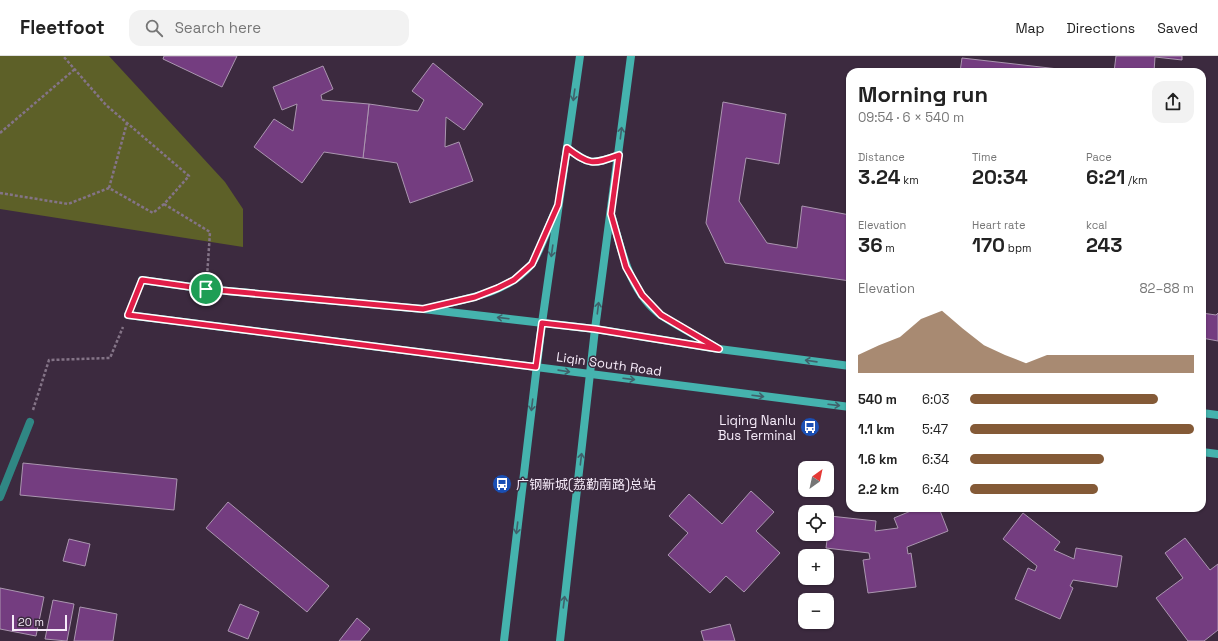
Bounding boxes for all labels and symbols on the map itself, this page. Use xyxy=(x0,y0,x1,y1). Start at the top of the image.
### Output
one-way arrow xyxy=(570,88,578,101)
one-way arrow xyxy=(618,127,625,140)
one-way arrow xyxy=(548,244,556,257)
pin xyxy=(189,272,223,306)
one-way arrow xyxy=(594,302,602,315)
one-way arrow xyxy=(497,315,510,322)
street label: Liqin South Road xyxy=(555,348,663,380)
one-way arrow xyxy=(805,357,818,365)
one-way arrow xyxy=(557,367,570,375)
one-way arrow xyxy=(622,375,635,383)
one-way arrow xyxy=(751,392,764,399)
one-way arrow xyxy=(528,398,536,411)
one-way arrow xyxy=(827,401,840,409)
place label: Liqing Nanlu Bus Terminal xyxy=(718,412,796,444)
bus stop icon: Liqing Nanlu Bus Terminal xyxy=(799,416,821,438)
one-way arrow xyxy=(577,453,585,466)
north arrow xyxy=(798,461,834,497)
bus stop icon: 广钢新城(荔勤南路)总站 xyxy=(491,473,513,495)
place label: 广钢新城(荔勤南路)总站 xyxy=(516,476,656,493)
one-way arrow xyxy=(513,521,521,534)
one-way arrow xyxy=(561,596,568,609)
scale bar xyxy=(12,613,67,632)

